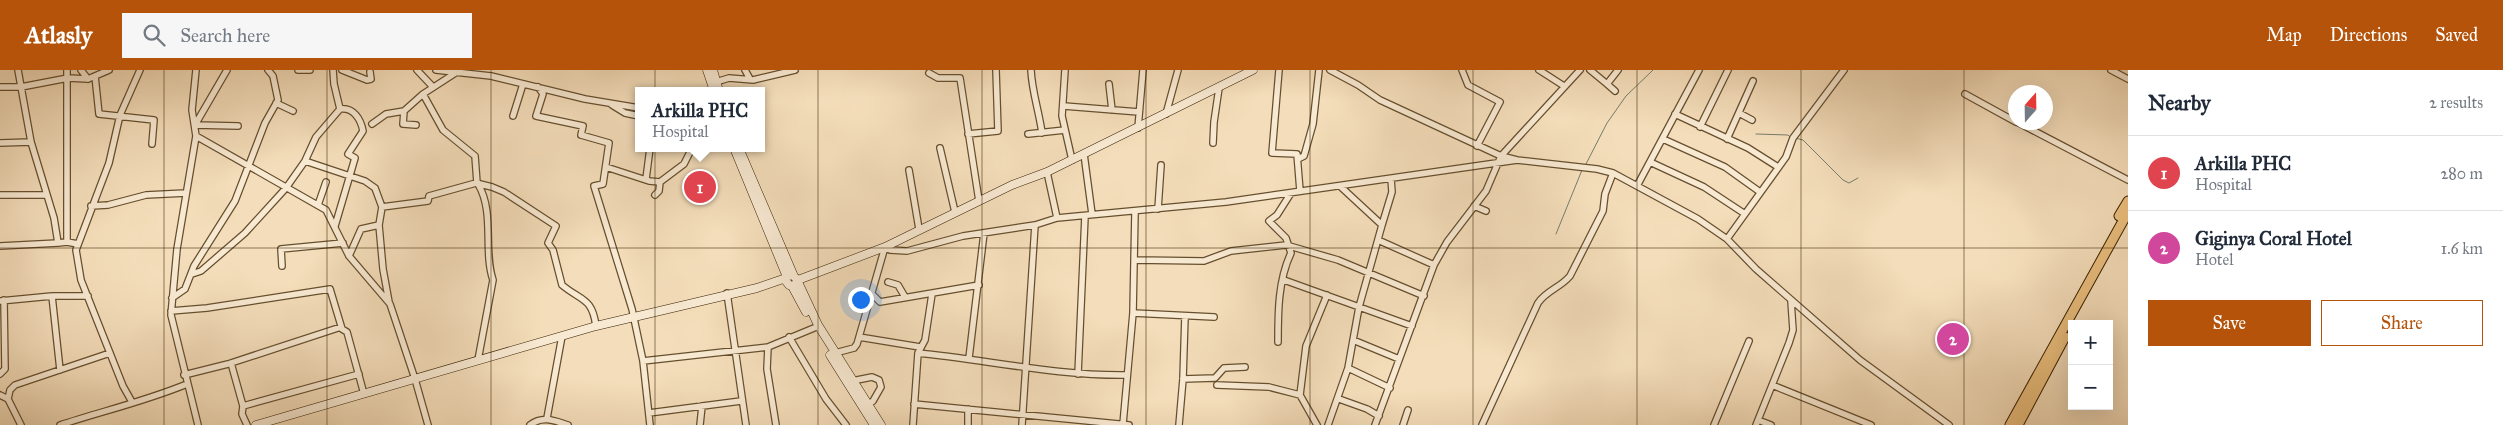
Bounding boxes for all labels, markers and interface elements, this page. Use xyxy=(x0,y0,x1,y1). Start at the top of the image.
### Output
search box xyxy=(122,13,472,58)
text: Atlasly xyxy=(25,20,92,50)
icon: search xyxy=(140,21,168,49)
text: Search here xyxy=(180,24,270,47)
text: Map xyxy=(2266,24,2302,46)
text: Directions xyxy=(2330,24,2407,46)
text: Saved xyxy=(2435,24,2478,46)
north arrow xyxy=(2008,85,2053,130)
popup xyxy=(635,87,765,152)
text: Nearby xyxy=(2148,90,2211,116)
text: 2 results xyxy=(2429,93,2483,112)
text: Arkilla PHC xyxy=(652,99,748,122)
text: Hospital xyxy=(652,122,709,141)
text: Arkilla PHC xyxy=(2195,152,2291,175)
text: 1 xyxy=(2161,164,2167,183)
text: 280 m xyxy=(2440,164,2483,183)
pin: 1 xyxy=(684,168,716,206)
text: Hospital xyxy=(2195,175,2252,194)
text: Giginya Coral Hotel xyxy=(2195,227,2352,250)
text: 2 xyxy=(2160,239,2168,258)
text: 1.6 km xyxy=(2441,239,2483,258)
text: Hotel xyxy=(2195,250,2233,269)
your location xyxy=(848,287,874,313)
button: Save xyxy=(2148,300,2311,346)
button: Share xyxy=(2321,300,2483,346)
pin: 2 xyxy=(1937,320,1969,358)
map controls xyxy=(2068,320,2113,410)
button: + xyxy=(2068,320,2113,365)
button: − xyxy=(2068,365,2113,410)

